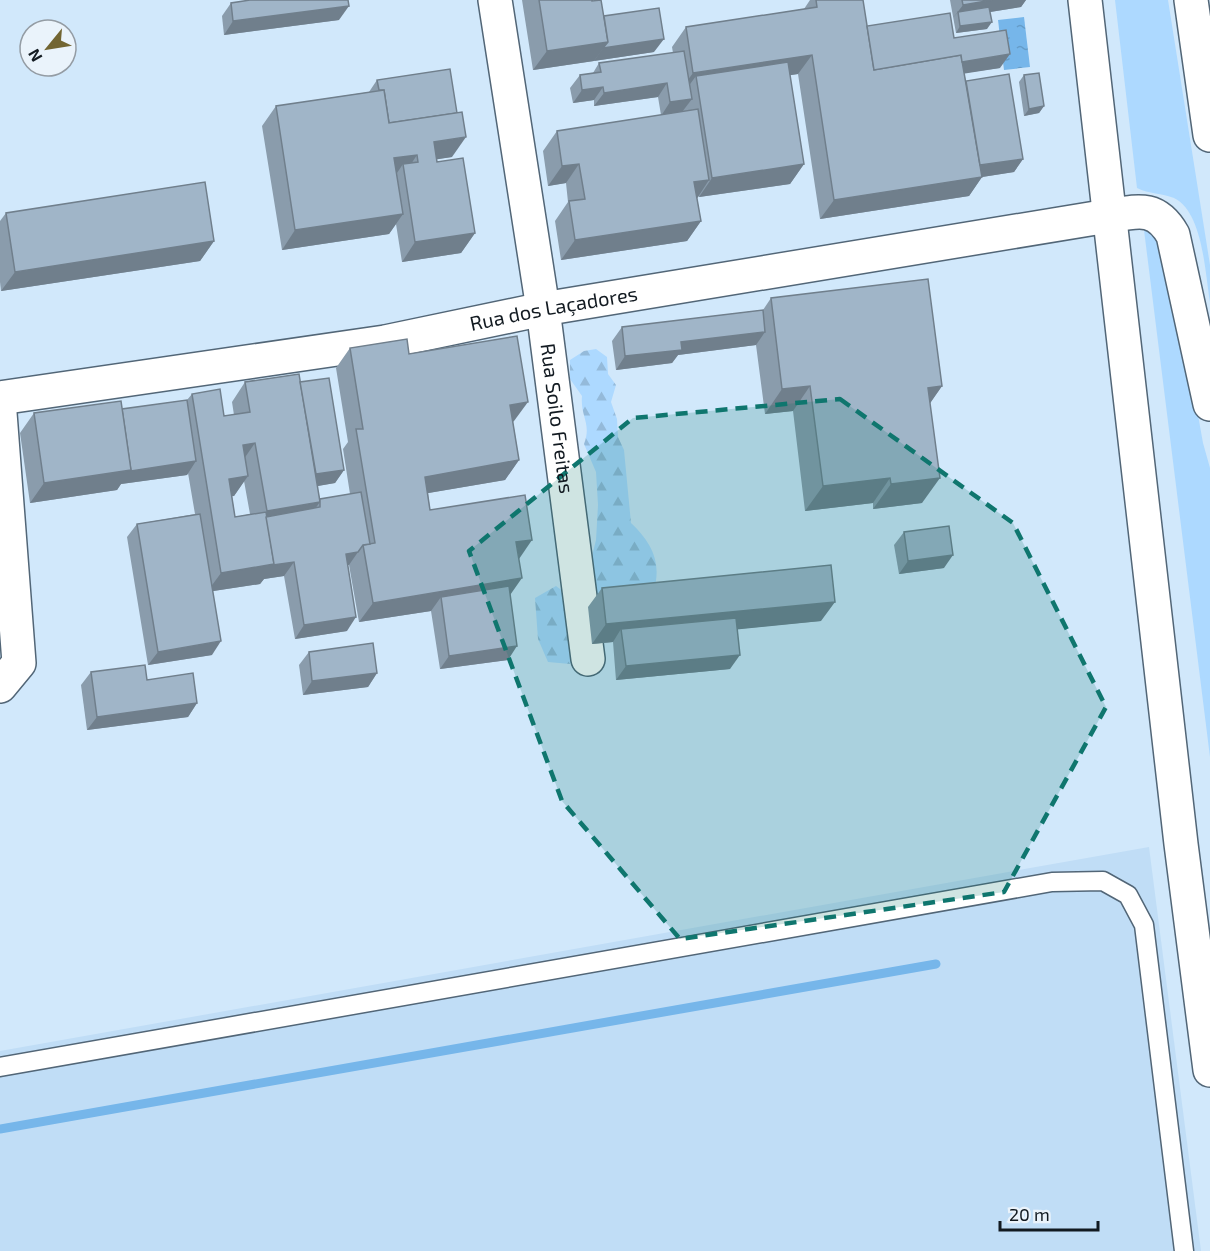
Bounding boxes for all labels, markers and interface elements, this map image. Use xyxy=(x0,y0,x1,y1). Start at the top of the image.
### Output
north arrow xyxy=(18,18,78,78)
text: N xyxy=(23,46,46,66)
street label: Rua dos Laçadores xyxy=(467,281,639,335)
street label: Rua Soilo Freitas xyxy=(537,342,580,495)
scale bar xyxy=(1000,1194,1098,1232)
text: 20 m xyxy=(1009,1203,1050,1225)

